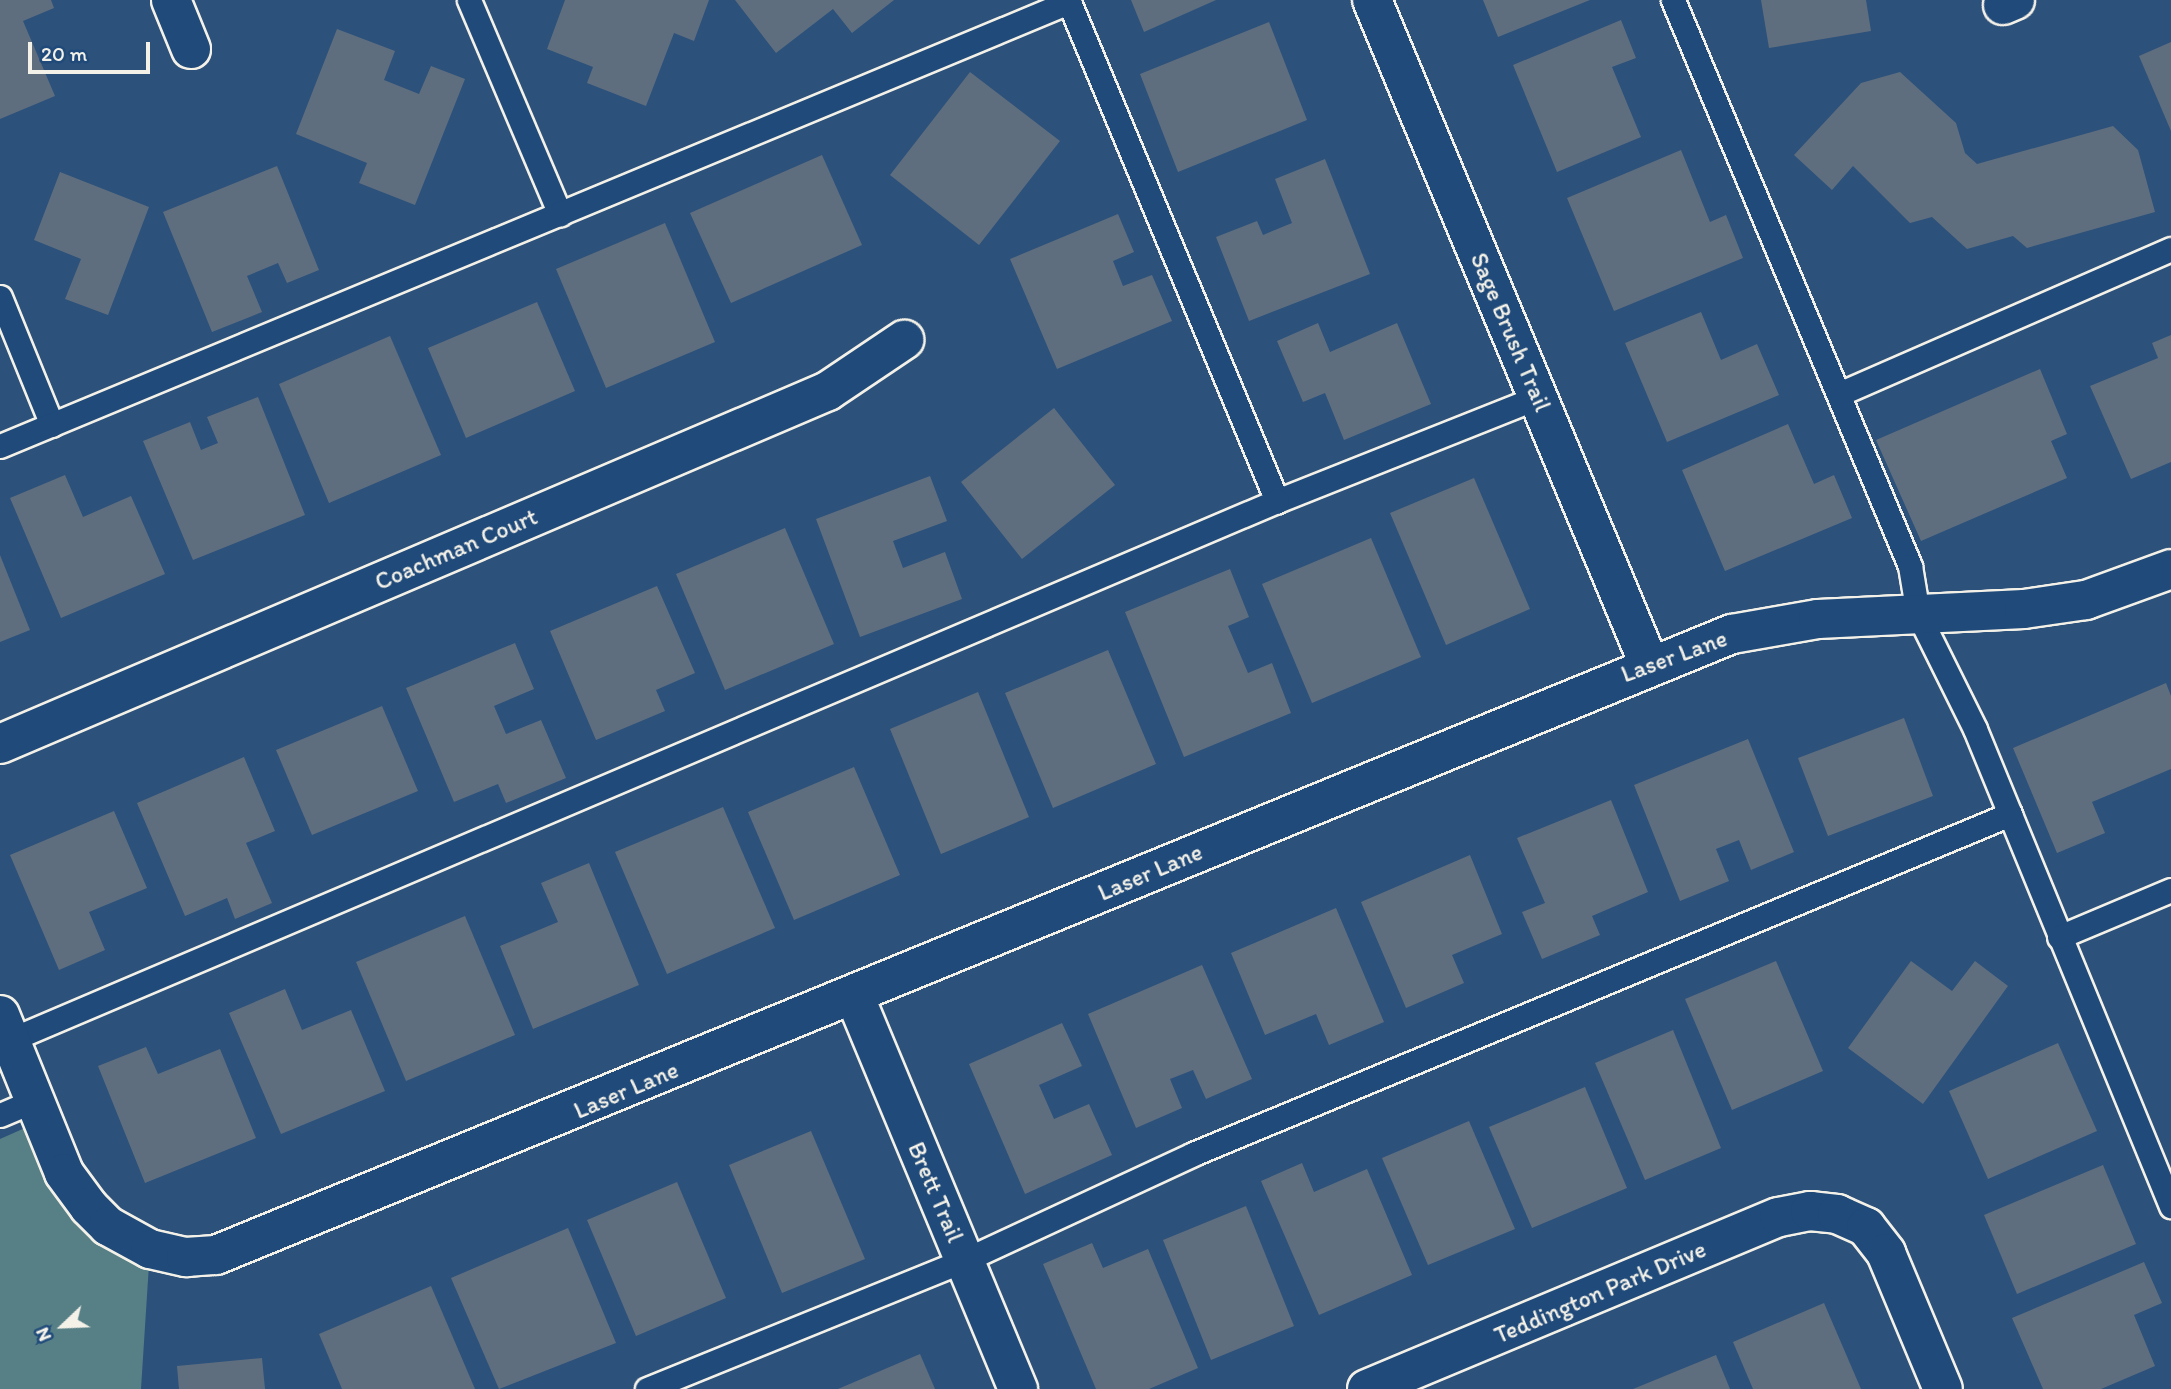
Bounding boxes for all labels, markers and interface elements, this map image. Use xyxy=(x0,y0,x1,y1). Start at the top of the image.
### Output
scale bar xyxy=(32,28,154,72)
text: 20 m xyxy=(41,41,87,66)
street label: Sage Brush Trail xyxy=(1465,249,1557,415)
street label: Coachman Court xyxy=(370,502,542,596)
street label: Laser Lane xyxy=(1617,624,1731,688)
street label: Laser Lane xyxy=(1093,837,1207,907)
street label: Laser Lane xyxy=(569,1055,683,1125)
street label: Brett Trail xyxy=(902,1138,970,1246)
street label: Teddington Park Drive xyxy=(1490,1234,1710,1350)
north arrow xyxy=(28,1291,98,1361)
text: N xyxy=(30,1324,56,1345)

